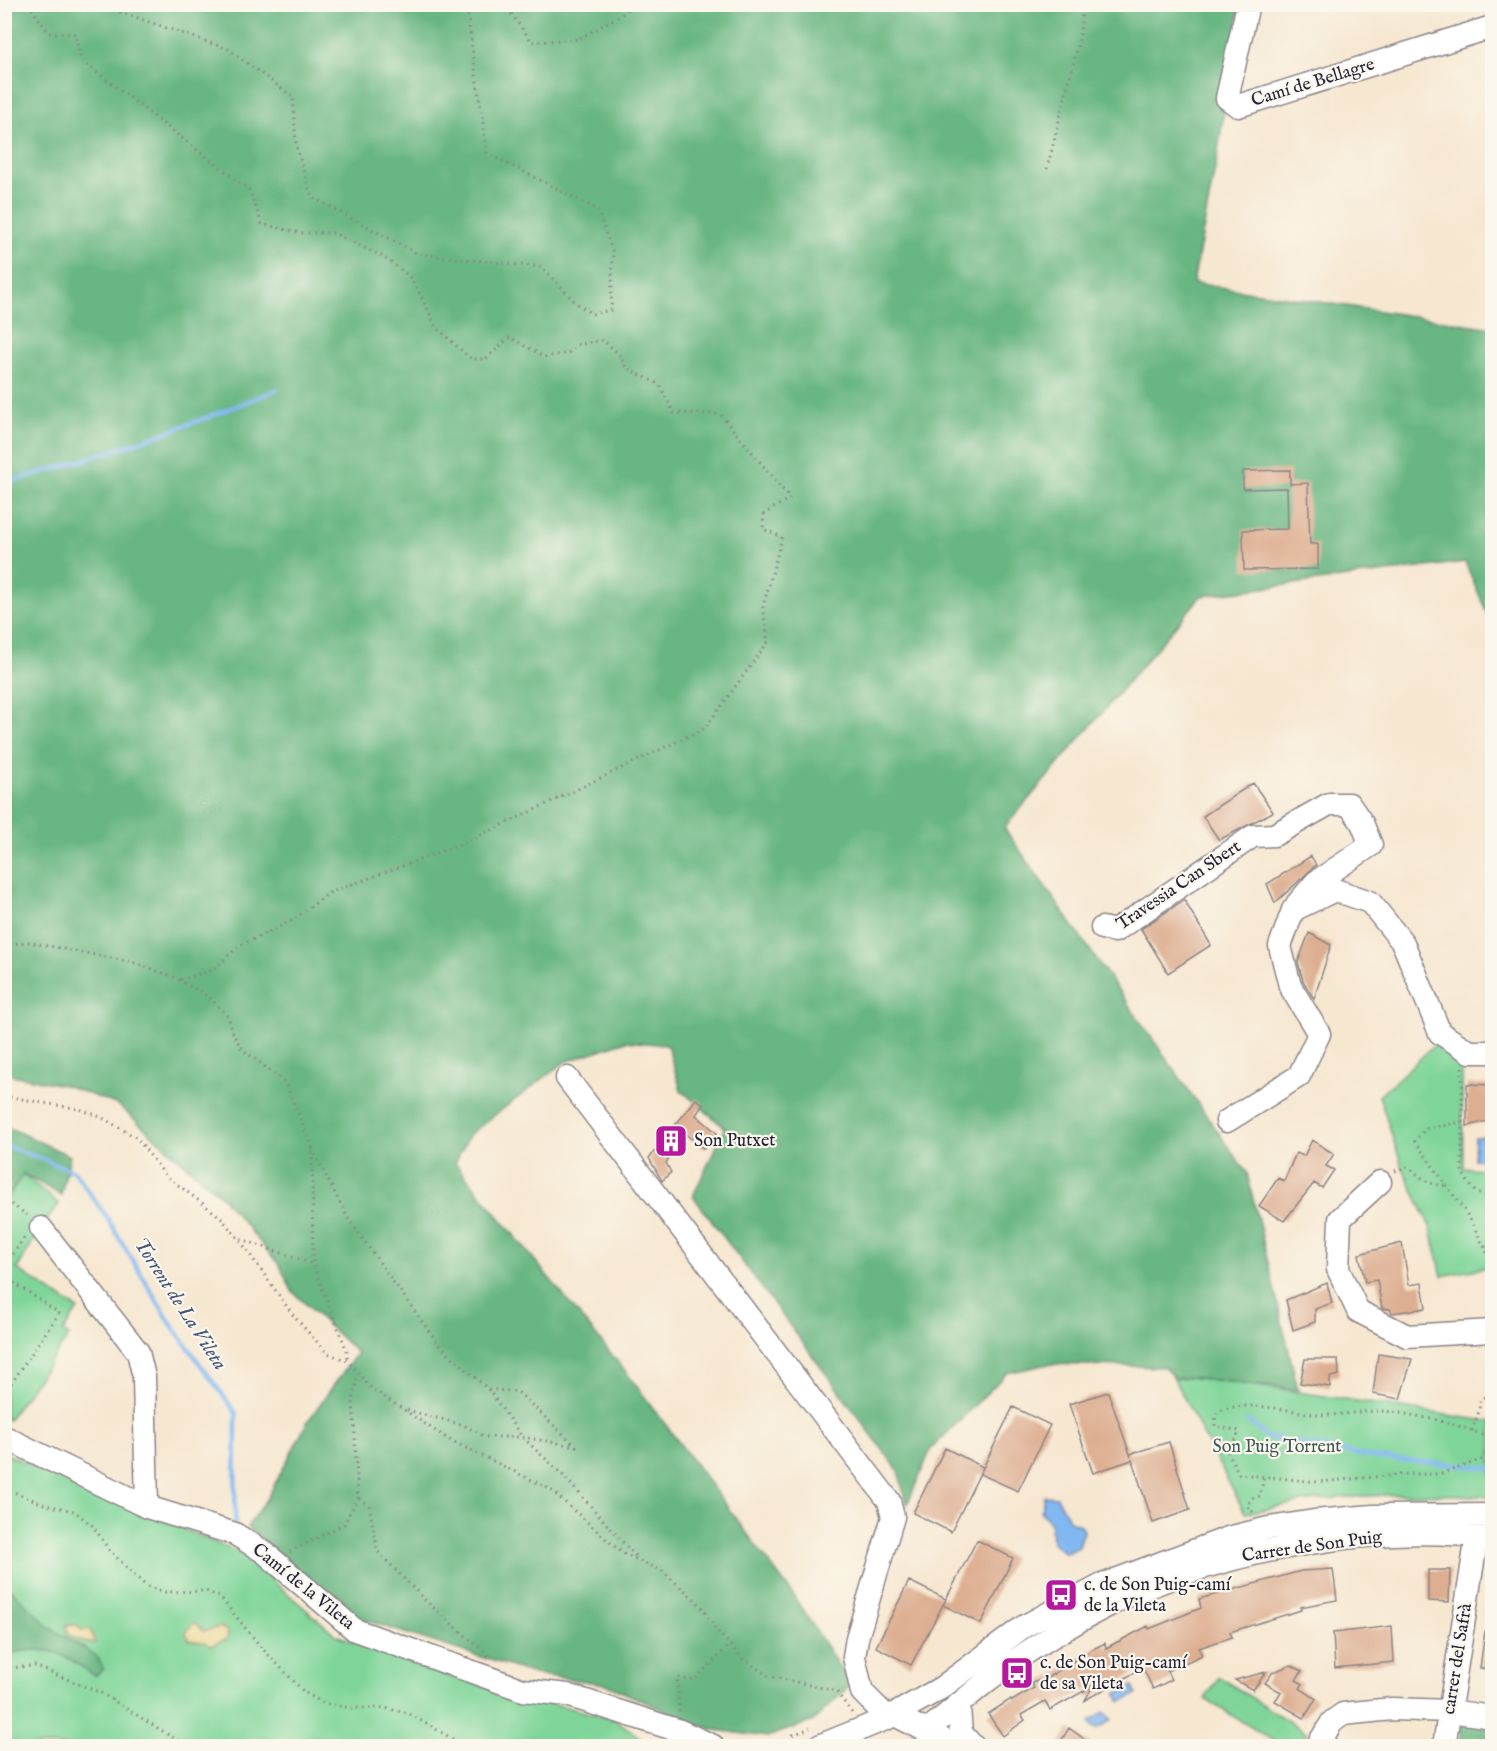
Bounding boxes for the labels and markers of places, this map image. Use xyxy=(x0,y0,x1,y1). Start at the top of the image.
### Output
building icon: Son Putxet xyxy=(653,1123,689,1159)
place label: Son Putxet xyxy=(694,1130,775,1153)
place label: c. de Son Puig-camí de la Vileta xyxy=(1084,1574,1232,1618)
bus stop icon: c. de Son Puig-camí de la Vileta xyxy=(1043,1577,1079,1613)
place label: c. de Son Puig-camí de sa Vileta xyxy=(1040,1652,1188,1696)
bus stop icon: c. de Son Puig-camí de sa Vileta xyxy=(999,1655,1035,1691)

